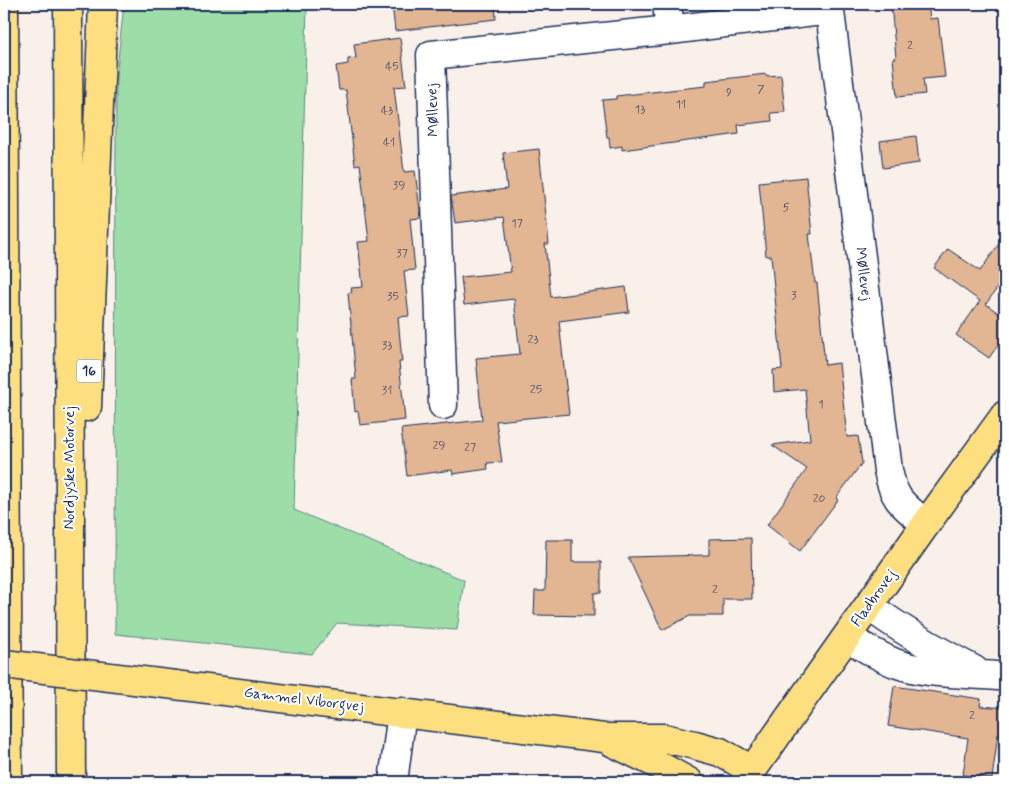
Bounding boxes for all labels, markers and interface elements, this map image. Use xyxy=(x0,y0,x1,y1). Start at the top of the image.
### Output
house number: 2 xyxy=(907,38,913,54)
house number: 45 xyxy=(385,59,399,75)
house number: 7 xyxy=(757,82,765,98)
street label: Møllevej xyxy=(422,83,444,137)
house number: 9 xyxy=(726,85,732,101)
house number: 11 xyxy=(676,97,686,113)
house number: 13 xyxy=(635,102,645,118)
house number: 43 xyxy=(381,103,393,119)
house number: 41 xyxy=(383,135,395,151)
house number: 39 xyxy=(393,178,405,194)
house number: 5 xyxy=(782,200,790,216)
house number: 17 xyxy=(511,216,523,232)
house number: 37 xyxy=(396,246,408,262)
street label: Møllevej xyxy=(850,246,876,302)
house number: 3 xyxy=(791,288,797,304)
house number: 35 xyxy=(387,289,399,305)
house number: 23 xyxy=(528,332,538,348)
house number: 33 xyxy=(382,338,392,354)
road number: 16 xyxy=(76,360,102,382)
house number: 25 xyxy=(530,382,542,398)
house number: 31 xyxy=(382,383,392,399)
house number: 1 xyxy=(818,397,824,413)
street label: Nordjyske Motorvej xyxy=(60,406,80,530)
house number: 29 xyxy=(432,438,446,454)
house number: 27 xyxy=(464,440,476,456)
house number: 20 xyxy=(813,491,826,507)
street label: Fladbrovej xyxy=(847,565,901,631)
house number: 2 xyxy=(712,582,718,598)
street label: Gammel Viborgvej xyxy=(243,683,365,718)
house number: 2 xyxy=(969,708,975,724)

